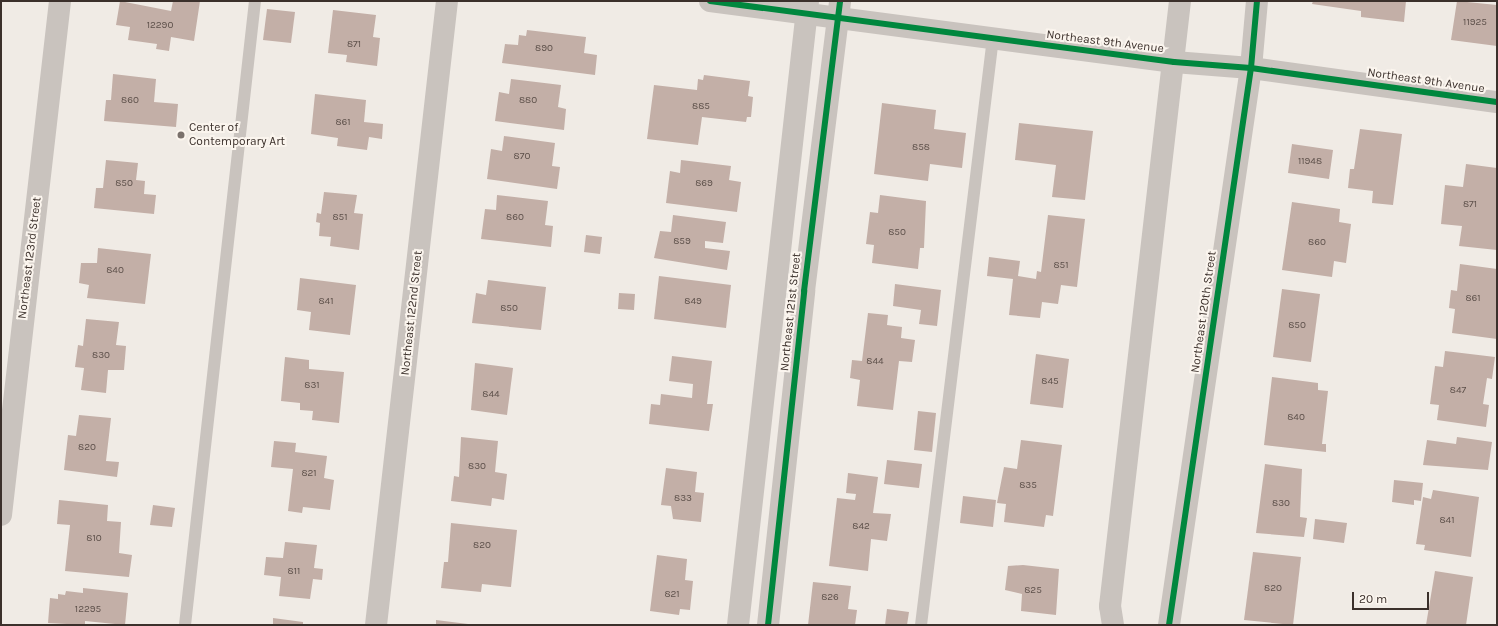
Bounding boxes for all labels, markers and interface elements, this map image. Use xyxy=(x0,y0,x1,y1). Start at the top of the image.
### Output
house number: 11925 xyxy=(1463,17,1487,29)
house number: 12290 xyxy=(147,20,173,32)
street label: Northeast 9th Avenue xyxy=(1045,28,1165,56)
house number: 871 xyxy=(347,39,361,51)
house number: 890 xyxy=(535,43,553,55)
street label: Northeast 9th Avenue xyxy=(1366,66,1486,96)
house number: 860 xyxy=(121,95,139,107)
house number: 880 xyxy=(519,95,537,107)
house number: 885 xyxy=(692,101,710,113)
house number: 861 xyxy=(335,117,351,129)
place label: Center of Contemporary Art xyxy=(189,121,285,149)
marker: Center of Contemporary Art xyxy=(176,130,186,140)
house number: 858 xyxy=(912,142,930,154)
house number: 870 xyxy=(514,151,530,163)
house number: 11948 xyxy=(1298,156,1322,168)
house number: 850 xyxy=(115,178,133,190)
house number: 869 xyxy=(695,178,713,190)
street label: Northeast 123rd Street xyxy=(15,196,45,320)
house number: 871 xyxy=(1463,199,1477,211)
house number: 851 xyxy=(332,212,348,224)
house number: 860 xyxy=(506,212,524,224)
house number: 850 xyxy=(888,227,906,239)
house number: 859 xyxy=(673,236,691,248)
house number: 860 xyxy=(1308,237,1326,249)
street label: Northeast 122nd Street xyxy=(398,250,426,376)
street label: Northeast 120th Street xyxy=(1188,250,1220,374)
street label: Northeast 121st Street xyxy=(778,252,804,372)
house number: 851 xyxy=(1053,260,1069,272)
house number: 840 xyxy=(106,265,124,277)
house number: 861 xyxy=(1465,293,1481,305)
house number: 841 xyxy=(318,296,334,308)
house number: 849 xyxy=(684,296,702,308)
house number: 850 xyxy=(500,303,518,315)
house number: 850 xyxy=(1288,320,1306,332)
house number: 830 xyxy=(92,350,110,362)
house number: 844 xyxy=(866,356,884,368)
house number: 845 xyxy=(1041,376,1059,388)
house number: 831 xyxy=(304,380,320,392)
house number: 847 xyxy=(1450,385,1466,397)
house number: 844 xyxy=(482,389,500,401)
house number: 840 xyxy=(1287,412,1305,424)
house number: 820 xyxy=(78,442,96,454)
house number: 830 xyxy=(468,461,486,473)
house number: 821 xyxy=(301,468,317,480)
house number: 835 xyxy=(1019,480,1037,492)
house number: 833 xyxy=(674,493,692,505)
house number: 830 xyxy=(1272,498,1290,510)
house number: 841 xyxy=(1439,515,1455,527)
house number: 842 xyxy=(852,521,870,533)
house number: 810 xyxy=(86,533,102,545)
house number: 820 xyxy=(473,540,491,552)
house number: 811 xyxy=(288,566,300,578)
house number: 820 xyxy=(1264,583,1282,595)
scale bar xyxy=(1354,584,1431,610)
house number: 825 xyxy=(1024,585,1042,597)
house number: 821 xyxy=(664,589,680,601)
house number: 826 xyxy=(821,592,839,604)
text: 20 m xyxy=(1359,592,1387,606)
house number: 12295 xyxy=(75,604,101,616)

